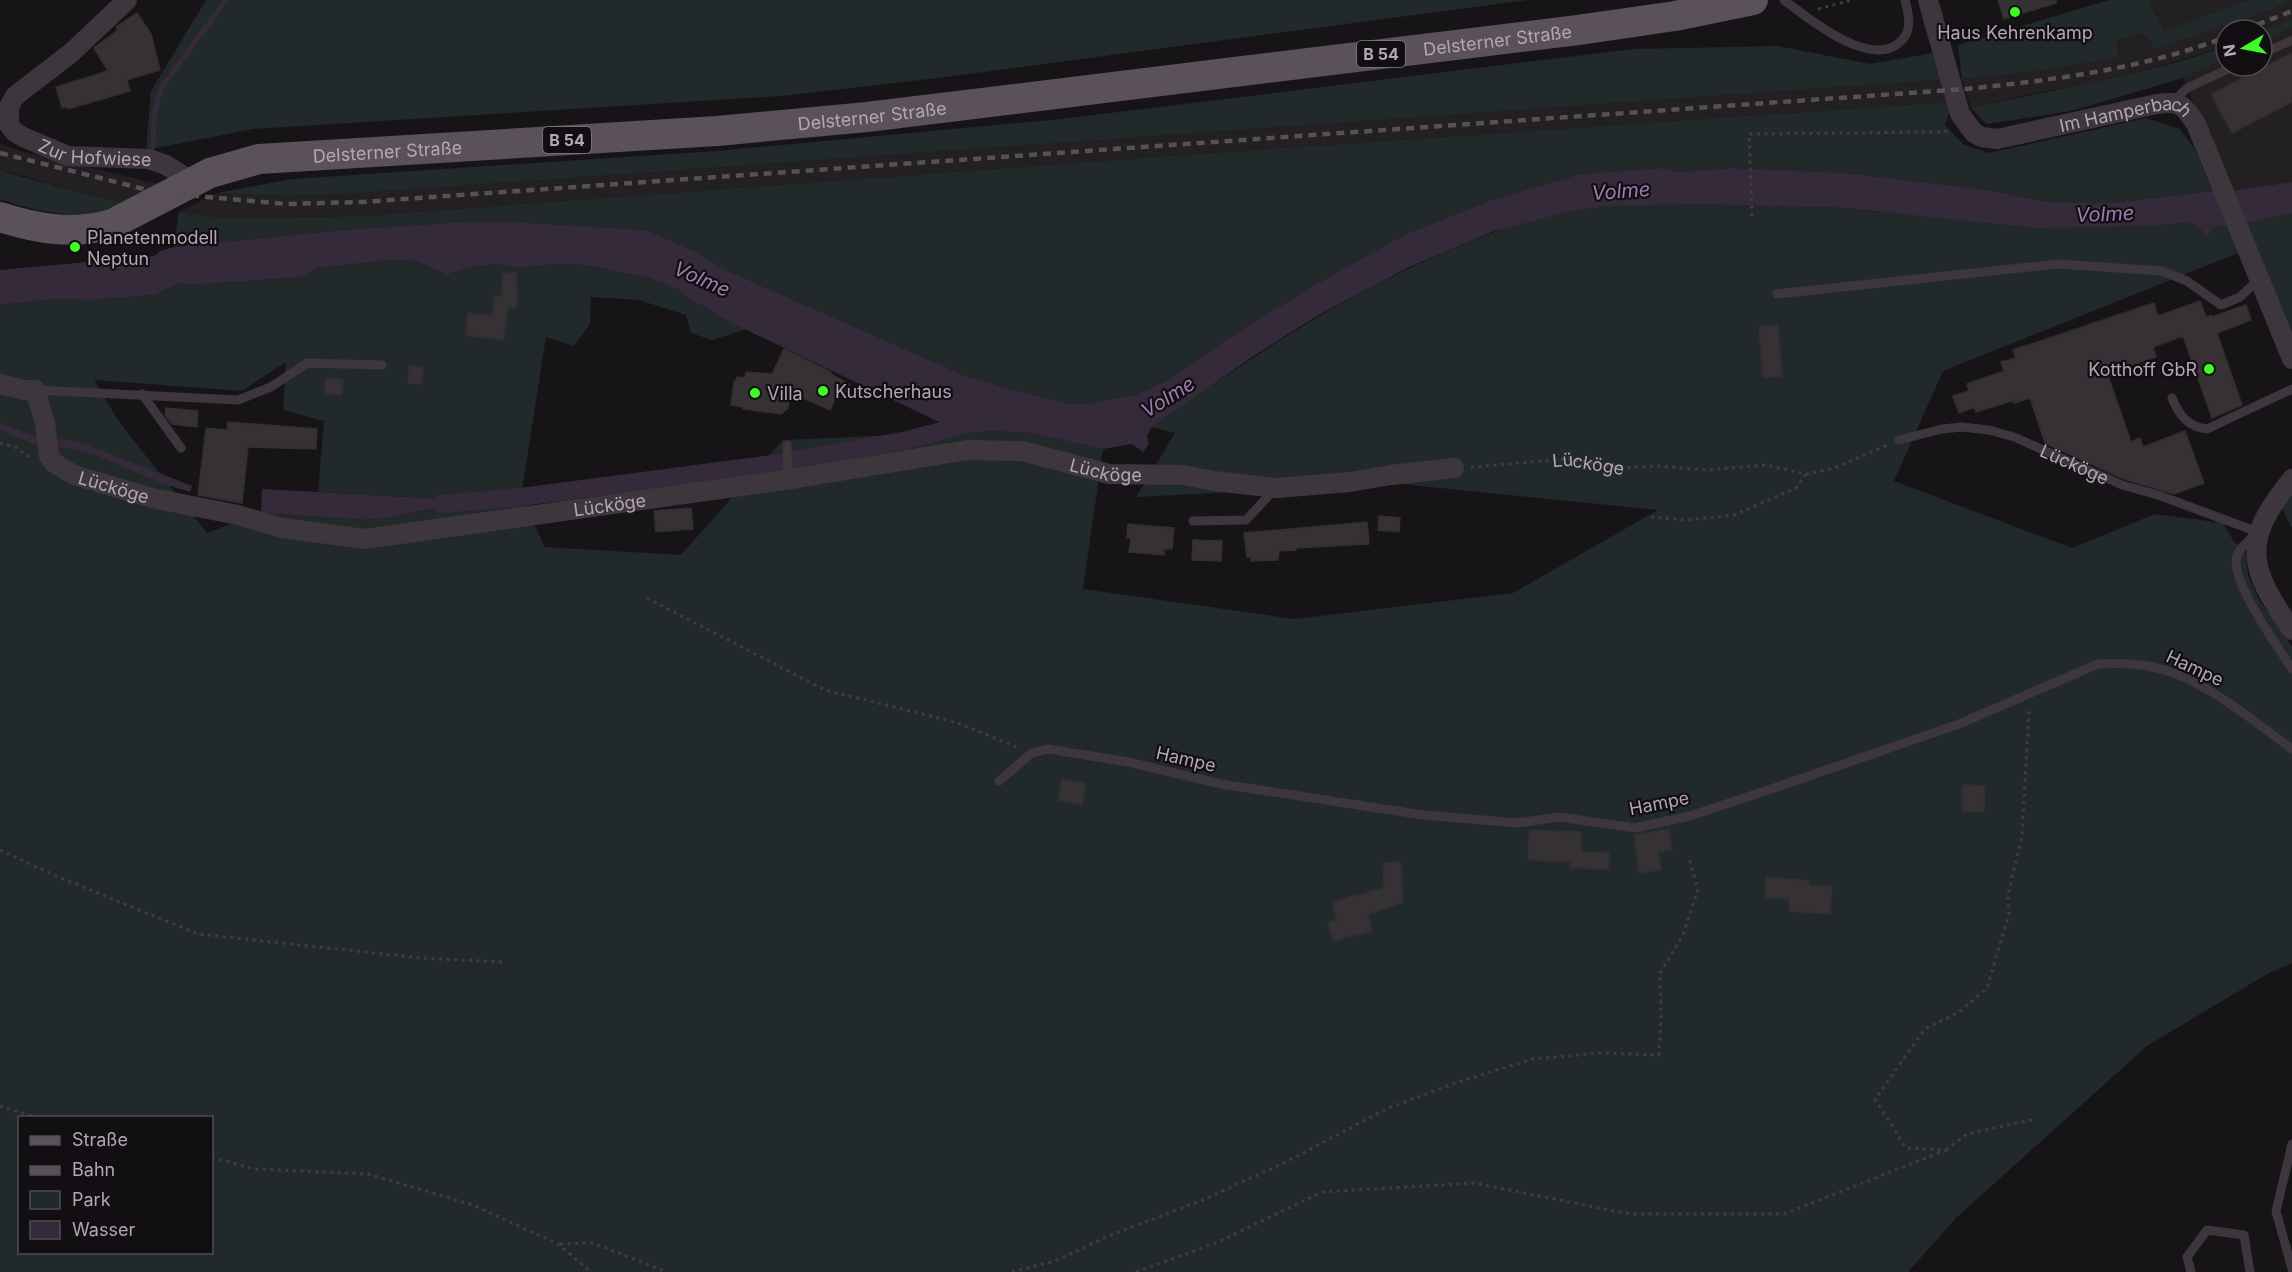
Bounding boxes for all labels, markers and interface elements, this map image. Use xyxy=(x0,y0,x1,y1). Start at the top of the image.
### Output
marker: Haus Kehrenkamp xyxy=(2008,5,2022,19)
north arrow xyxy=(2214,18,2274,78)
street label: Delsterner Straße xyxy=(1422,20,1573,59)
place label: Haus Kehrenkamp xyxy=(1937,22,2093,43)
road number: B 54 xyxy=(1357,41,1405,67)
text: N xyxy=(2218,43,2240,58)
street label: Im Hamperbach xyxy=(2057,92,2197,136)
street label: Delsterner Straße xyxy=(797,97,948,134)
road number: B 54 xyxy=(543,127,591,153)
street label: Zur Hofwiese xyxy=(35,134,152,170)
street label: Delsterner Straße xyxy=(312,136,463,166)
water label: Volme xyxy=(1591,177,1651,205)
water label: Volme xyxy=(2075,201,2135,227)
place label: Planetenmodell Neptun xyxy=(87,227,218,269)
marker: Planetenmodell Neptun xyxy=(68,240,82,254)
water label: Volme xyxy=(670,256,734,302)
place label: Kotthoff GbR xyxy=(2088,359,2197,380)
marker: Kotthoff GbR xyxy=(2202,362,2216,376)
water label: Volme xyxy=(1137,371,1199,423)
place label: Kutscherhaus xyxy=(835,381,952,402)
place label: Villa xyxy=(767,383,803,404)
marker: Kutscherhaus xyxy=(816,384,830,398)
marker: Villa xyxy=(748,386,762,400)
street label: Lücköge xyxy=(2037,440,2112,488)
street label: Lücköge xyxy=(1551,448,1626,479)
street label: Lücköge xyxy=(1068,454,1142,485)
street label: Lücköge xyxy=(76,466,152,507)
street label: Lücköge xyxy=(572,489,647,520)
street label: Hampe xyxy=(2163,646,2227,690)
street label: Hampe xyxy=(1154,742,1218,776)
street label: Hampe xyxy=(1627,787,1691,819)
legend xyxy=(18,1116,213,1254)
text: Straße xyxy=(72,1129,128,1150)
text: Bahn xyxy=(72,1159,115,1180)
text: Park xyxy=(72,1189,111,1210)
text: Wasser xyxy=(72,1219,135,1240)

